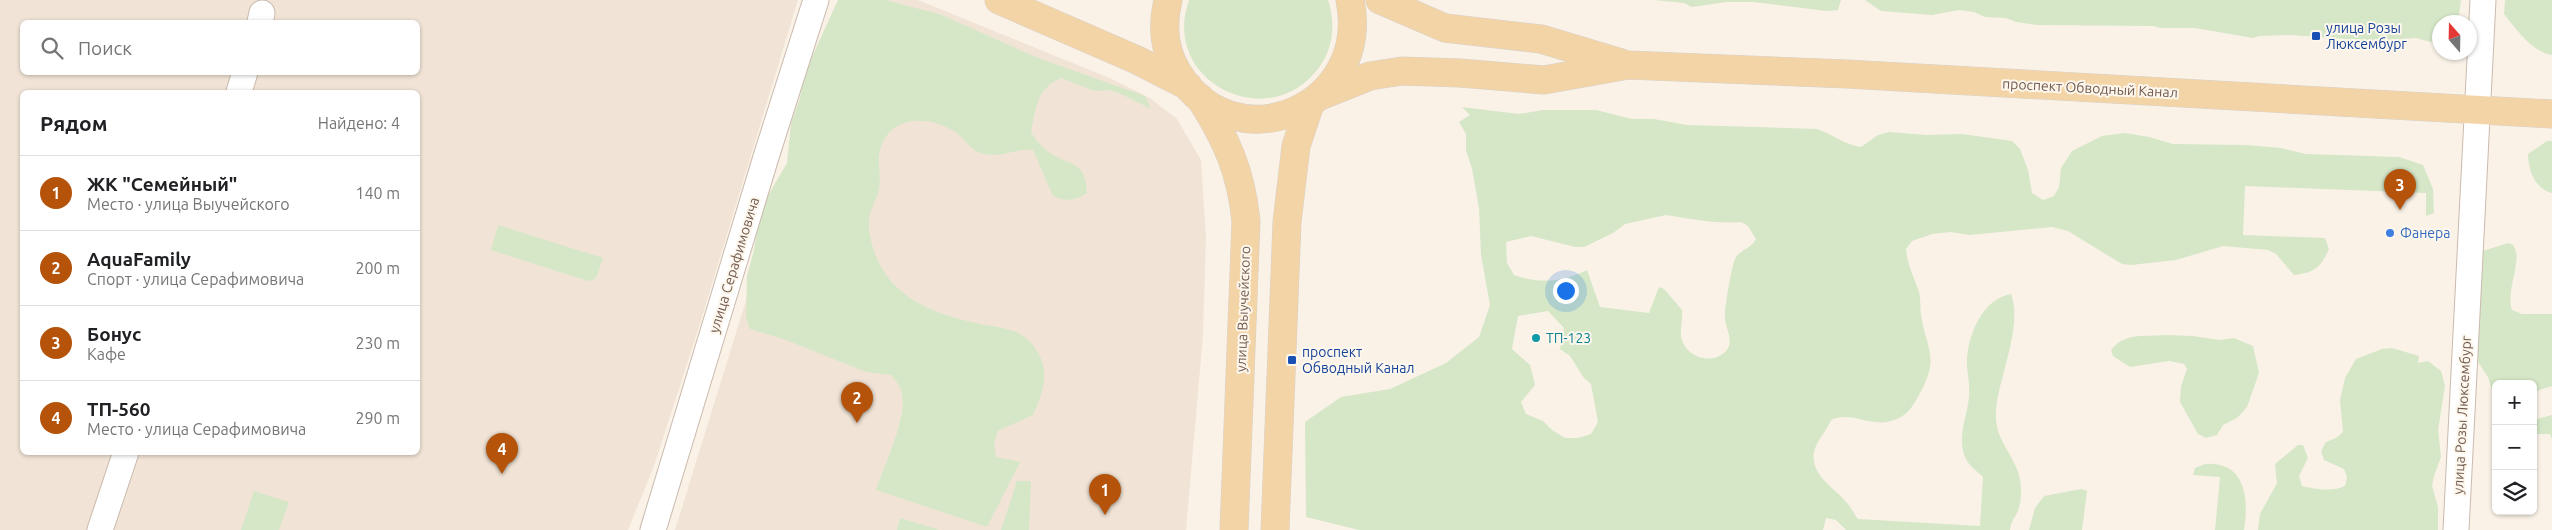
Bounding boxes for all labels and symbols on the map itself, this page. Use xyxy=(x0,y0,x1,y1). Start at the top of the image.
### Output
north arrow xyxy=(2432,15,2477,60)
place label: улица Розы Люксембург xyxy=(2326,20,2407,52)
marker: улица Розы Люксембург xyxy=(2310,30,2322,42)
street label: проспект Обводный Канал xyxy=(2002,75,2178,101)
pin: 3 xyxy=(2384,169,2416,210)
street label: улица Серафимовича xyxy=(706,195,762,335)
place label: Фанера xyxy=(2400,225,2450,241)
marker: Фанера xyxy=(2384,227,2396,239)
street label: улица Выучейского xyxy=(1233,246,1253,372)
your location xyxy=(1553,278,1579,304)
place label: ТП-123 xyxy=(1546,330,1591,346)
marker: ТП-123 xyxy=(1530,332,1542,344)
street label: улица Розы Люксембург xyxy=(2450,335,2474,495)
place label: проспект Обводный Канал xyxy=(1302,344,1415,376)
marker: проспект Обводный Канал xyxy=(1286,354,1298,366)
pin: 2 xyxy=(841,382,873,423)
pin: 4 xyxy=(486,433,518,474)
pin: 1 xyxy=(1089,474,1121,515)

